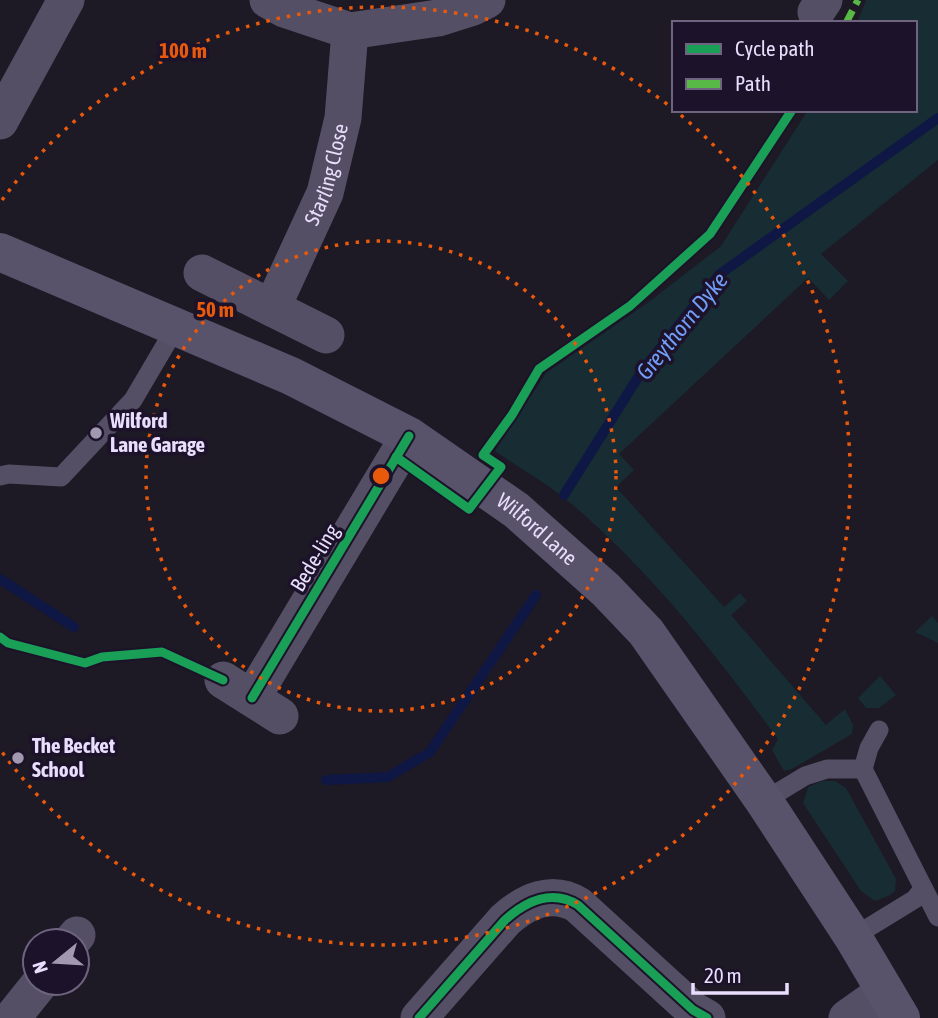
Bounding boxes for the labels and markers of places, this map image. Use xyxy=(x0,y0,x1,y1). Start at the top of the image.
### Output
place label: Wilford Lane Garage xyxy=(109,408,205,456)
marker: Wilford Lane Garage xyxy=(88,425,104,441)
centre of rings xyxy=(369,464,393,488)
place label: The Becket School xyxy=(32,733,115,781)
marker: The Becket School xyxy=(10,750,26,766)

